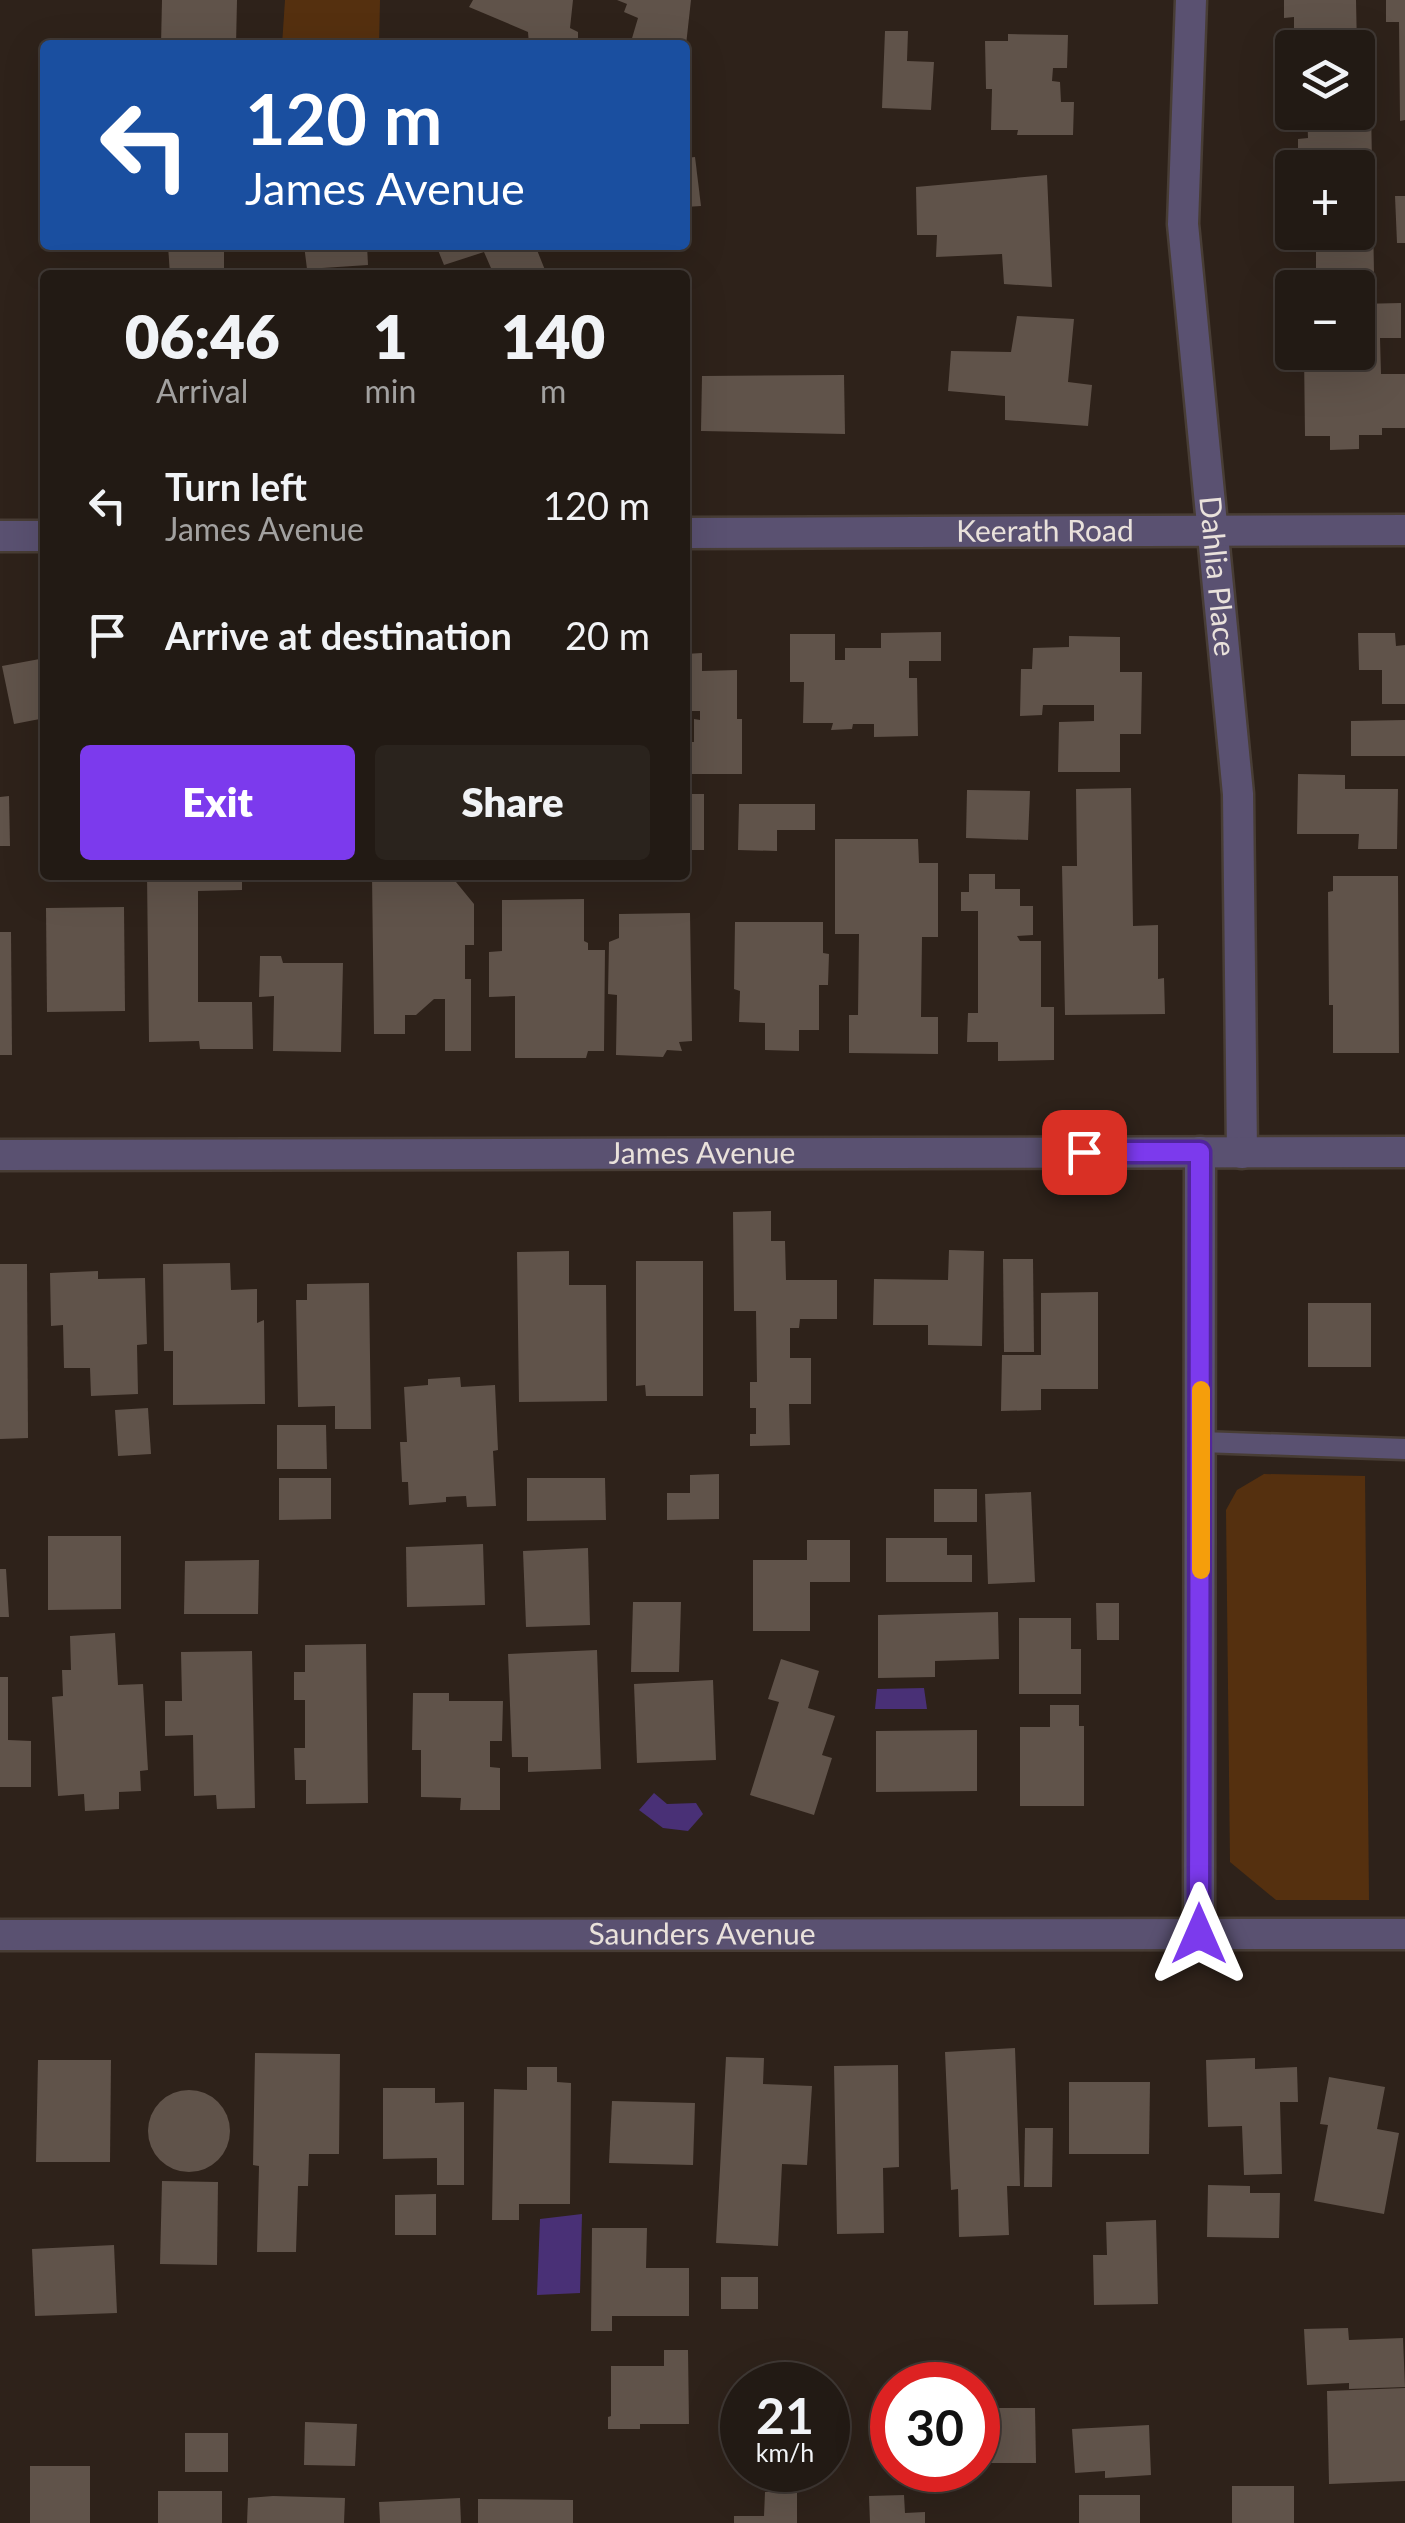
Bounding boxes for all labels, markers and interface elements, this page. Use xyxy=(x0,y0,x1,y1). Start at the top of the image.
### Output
map controls xyxy=(1275,30,1375,370)
button: layers xyxy=(1275,30,1375,130)
text: 120 m xyxy=(245,76,442,160)
icon: left xyxy=(80,80,210,210)
button: + xyxy=(1275,150,1375,250)
text: James Avenue xyxy=(245,161,525,215)
button: − xyxy=(1275,270,1375,370)
text: 06:46 xyxy=(125,300,280,372)
text: 1 xyxy=(373,300,408,372)
text: 140 xyxy=(501,300,605,372)
text: Arrival xyxy=(156,371,248,410)
text: min xyxy=(364,371,416,410)
text: m xyxy=(540,371,566,410)
text: Turn left xyxy=(165,463,307,509)
icon: left xyxy=(80,478,135,533)
text: 120 m xyxy=(543,482,650,528)
street label: Dahlia Place xyxy=(1193,494,1245,658)
text: James Avenue xyxy=(165,509,364,548)
street label: Keerath Road xyxy=(956,511,1134,548)
icon: arrive xyxy=(80,608,135,663)
text: Arrive at destination xyxy=(165,612,512,658)
text: 20 m xyxy=(565,612,650,658)
button: Exit xyxy=(80,745,355,860)
button: Share xyxy=(375,745,650,860)
pin xyxy=(1042,1110,1127,1195)
icon: arrive xyxy=(1057,1125,1112,1180)
street label: James Avenue xyxy=(609,1133,795,1170)
position arrow xyxy=(1147,1882,1251,1986)
street label: Saunders Avenue xyxy=(588,1914,816,1951)
speed limit sign: 30 xyxy=(870,2362,1000,2492)
text: 21 xyxy=(756,2385,814,2445)
text: km/h xyxy=(756,2437,814,2467)

